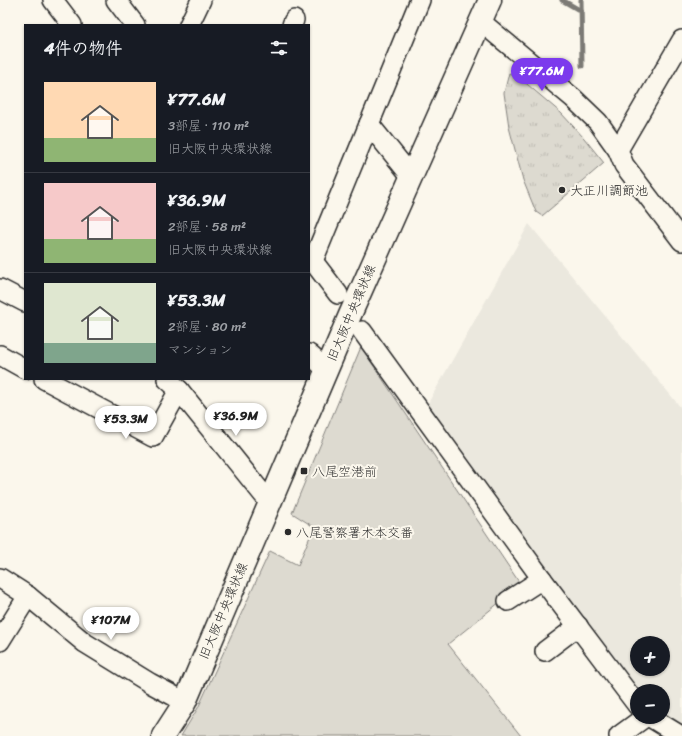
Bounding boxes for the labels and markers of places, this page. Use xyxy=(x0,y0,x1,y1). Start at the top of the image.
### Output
pin: ¥77.6M xyxy=(509,58,575,92)
place label: 大正川調節池 xyxy=(570,179,648,202)
marker: 大正川調節池 xyxy=(557,185,567,195)
pin: ¥36.9M xyxy=(203,403,269,437)
pin: ¥53.3M xyxy=(93,406,159,440)
place label: 八尾空港前 xyxy=(312,460,377,483)
marker: 八尾空港前 xyxy=(299,466,309,476)
place label: 八尾警察署木本交番 xyxy=(296,521,413,544)
marker: 八尾警察署木本交番 xyxy=(283,527,293,537)
pin: ¥107M xyxy=(83,607,139,641)

